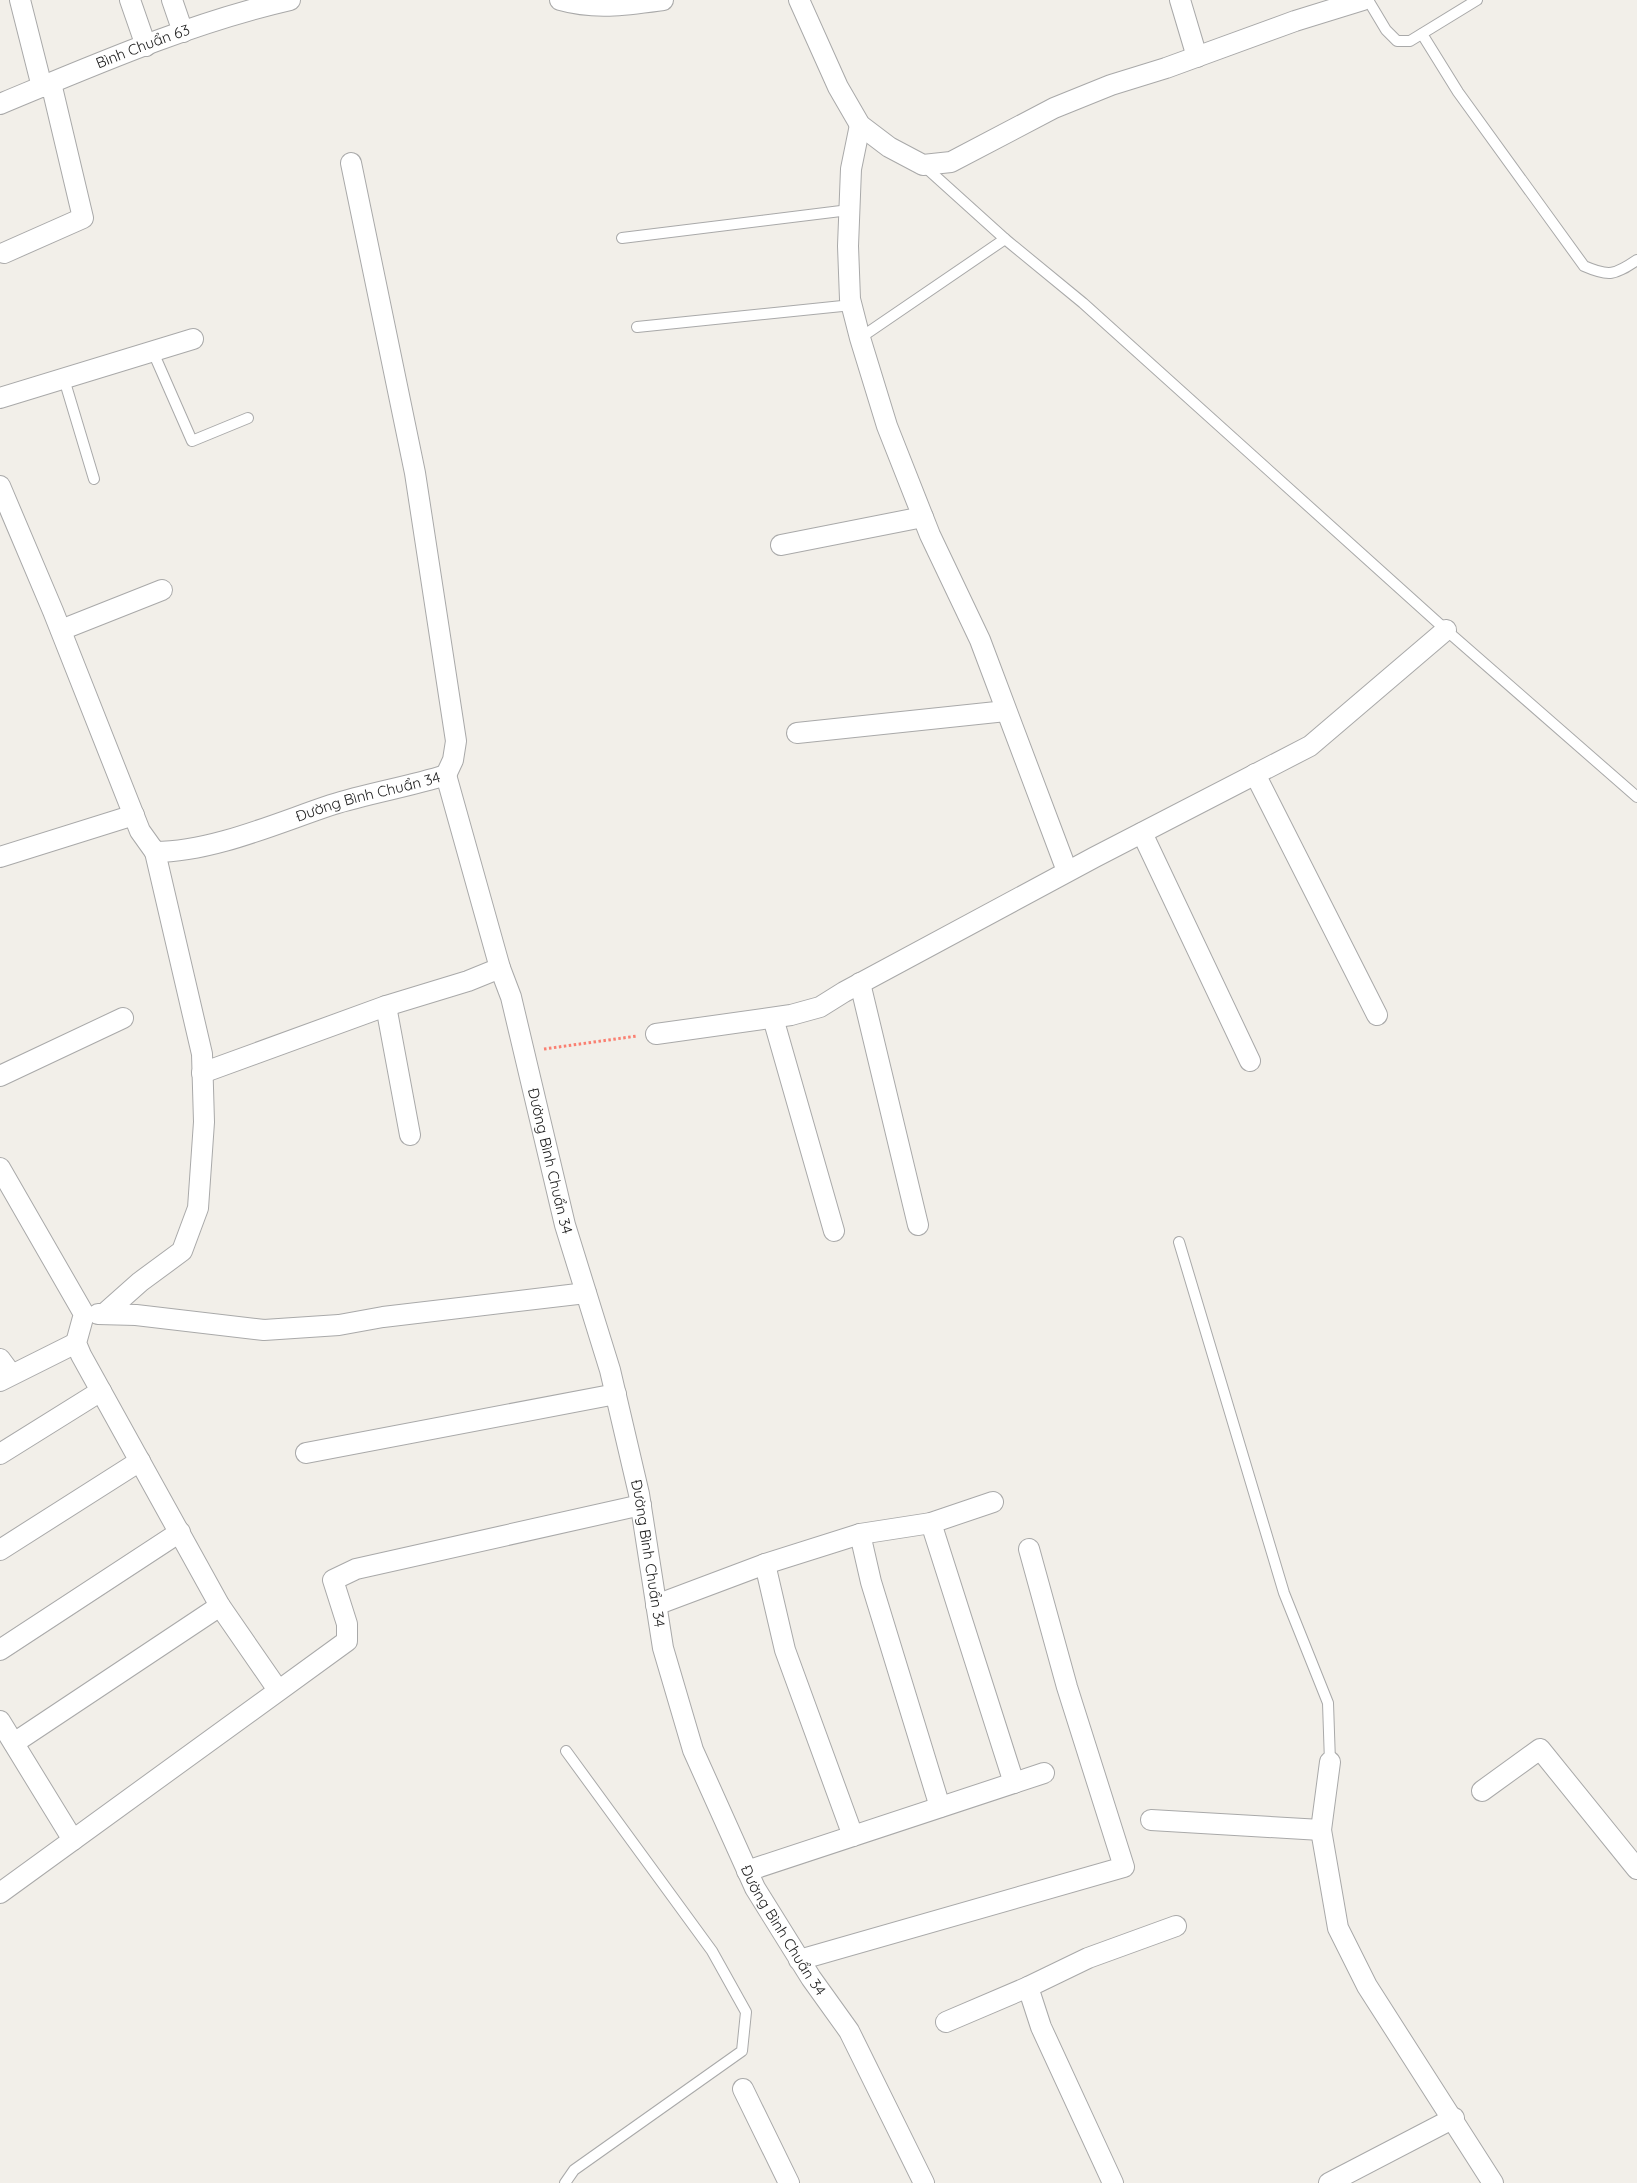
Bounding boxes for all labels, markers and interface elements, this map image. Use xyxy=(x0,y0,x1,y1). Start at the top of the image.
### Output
street label: Bình Chuẩn 63 xyxy=(93,20,192,72)
street label: Đường Bình Chuẩn 34 xyxy=(293,767,443,826)
street label: Đường Bình Chuẩn 34 xyxy=(524,1086,577,1236)
street label: Đường Bình Chuẩn 34 xyxy=(627,1477,670,1629)
street label: Đường Bình Chuẩn 34 xyxy=(737,1862,830,1999)

